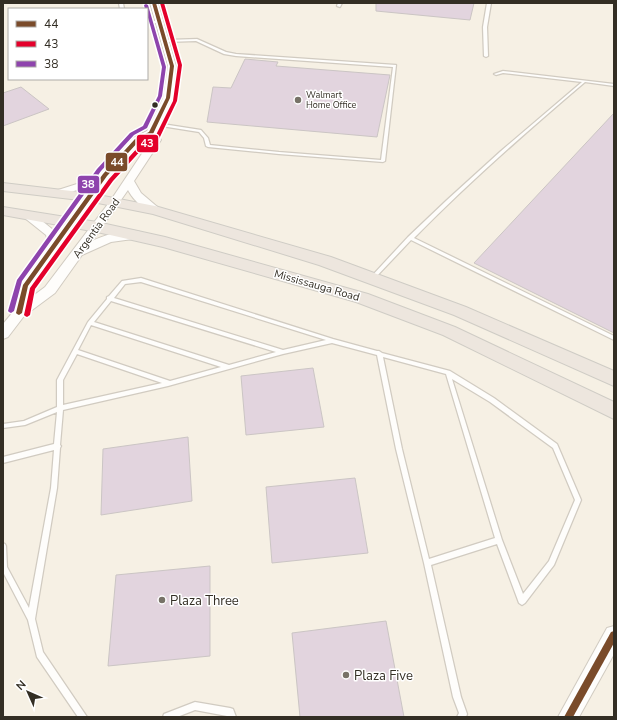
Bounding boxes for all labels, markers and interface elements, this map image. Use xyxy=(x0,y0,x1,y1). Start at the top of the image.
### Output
legend xyxy=(8,8,148,80)
text: 44 xyxy=(44,16,58,32)
text: 43 xyxy=(44,36,58,52)
text: 38 xyxy=(44,56,58,72)
place label: Walmart Home Office xyxy=(306,89,357,111)
marker: Walmart Home Office xyxy=(293,95,303,105)
unlabelled marker xyxy=(150,100,160,110)
line badge: 43 xyxy=(136,134,159,153)
text: 43 xyxy=(140,136,154,151)
line badge: 44 xyxy=(105,152,128,172)
text: 44 xyxy=(110,155,124,170)
line badge: 38 xyxy=(77,175,100,194)
text: 38 xyxy=(81,177,95,192)
street label: Argentia Road xyxy=(69,195,123,261)
street label: Mississauga Road xyxy=(272,266,361,305)
place label: Plaza Three xyxy=(170,592,239,610)
marker: Plaza Three xyxy=(157,595,167,605)
place label: Plaza Five xyxy=(354,667,413,685)
marker: Plaza Five xyxy=(341,670,351,680)
north arrow xyxy=(8,672,48,712)
text: N xyxy=(13,677,29,693)

